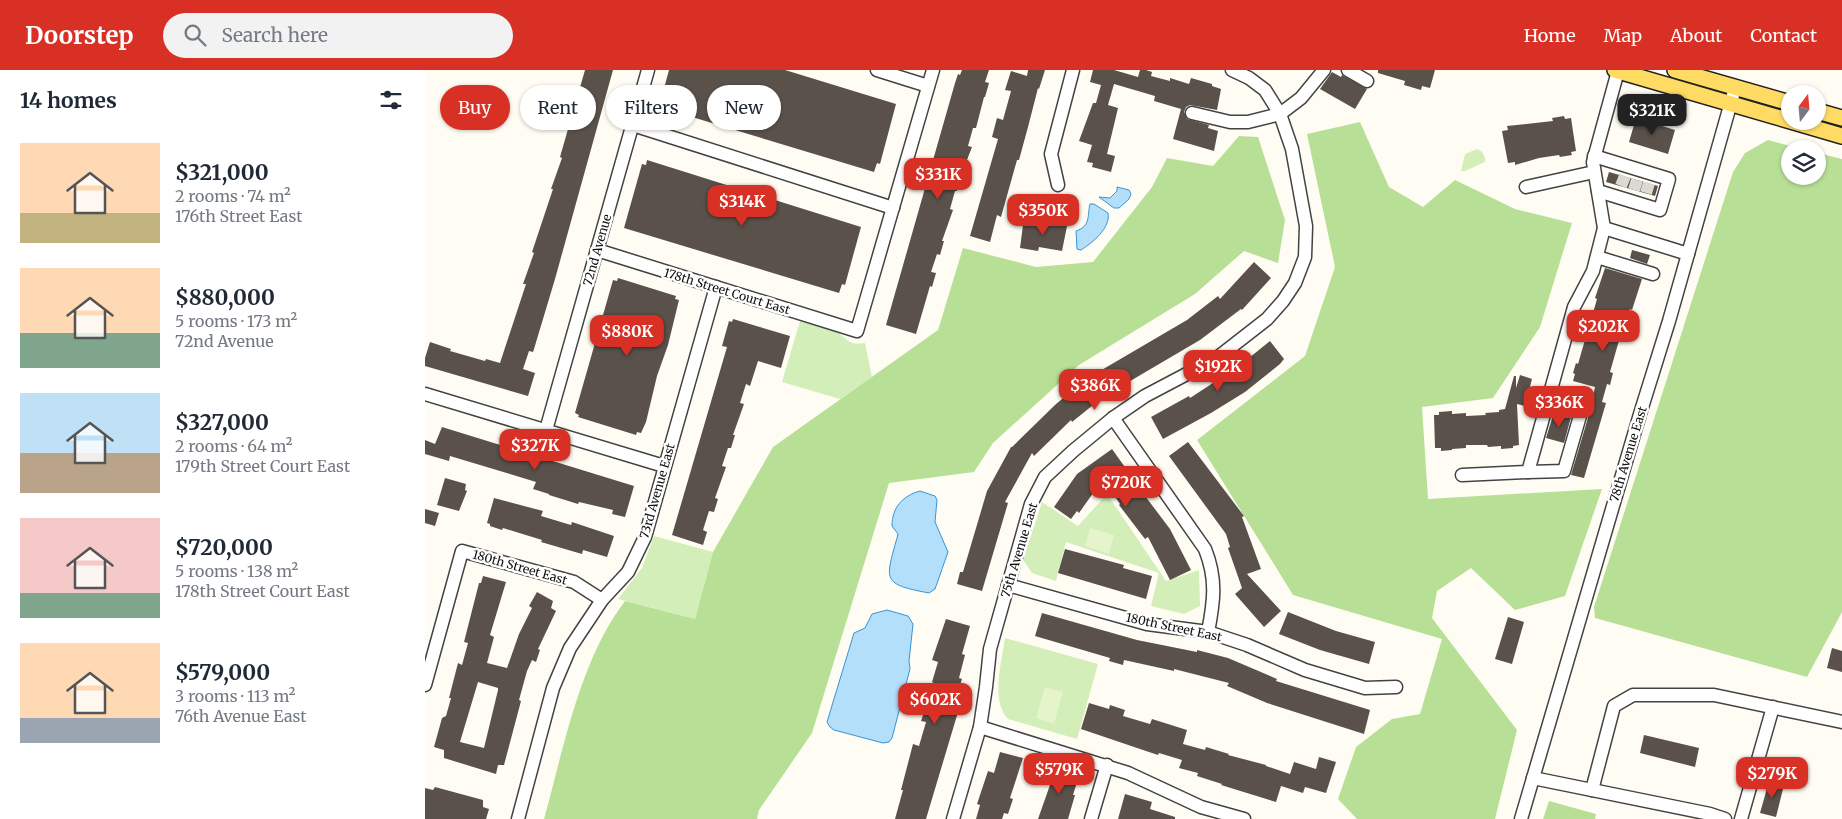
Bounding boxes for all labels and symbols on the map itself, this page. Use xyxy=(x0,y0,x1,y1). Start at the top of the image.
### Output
north arrow xyxy=(1781,85,1826,130)
pin: $321K xyxy=(1617,93,1687,136)
pin: $331K xyxy=(903,158,973,200)
pin: $314K xyxy=(707,184,777,227)
pin: $350K xyxy=(1008,194,1078,236)
street label: 72nd Avenue xyxy=(580,212,614,288)
street label: 178th Street Court East xyxy=(662,265,792,317)
pin: $202K xyxy=(1568,310,1638,352)
pin: $880K xyxy=(592,314,662,357)
pin: $192K xyxy=(1183,350,1253,392)
pin: $386K xyxy=(1060,368,1130,411)
pin: $336K xyxy=(1524,386,1594,428)
street label: 78th Avenue East xyxy=(1606,404,1650,504)
pin: $327K xyxy=(500,428,570,471)
street label: 73rd Avenue East xyxy=(636,441,678,540)
pin: $720K xyxy=(1091,466,1161,508)
street label: 75th Avenue East xyxy=(997,500,1041,599)
street label: 180th Street East xyxy=(471,546,569,588)
street label: 180th Street East xyxy=(1125,610,1224,645)
pin: $602K xyxy=(900,682,970,725)
pin: $579K xyxy=(1024,752,1094,795)
pin: $279K xyxy=(1737,756,1807,799)

